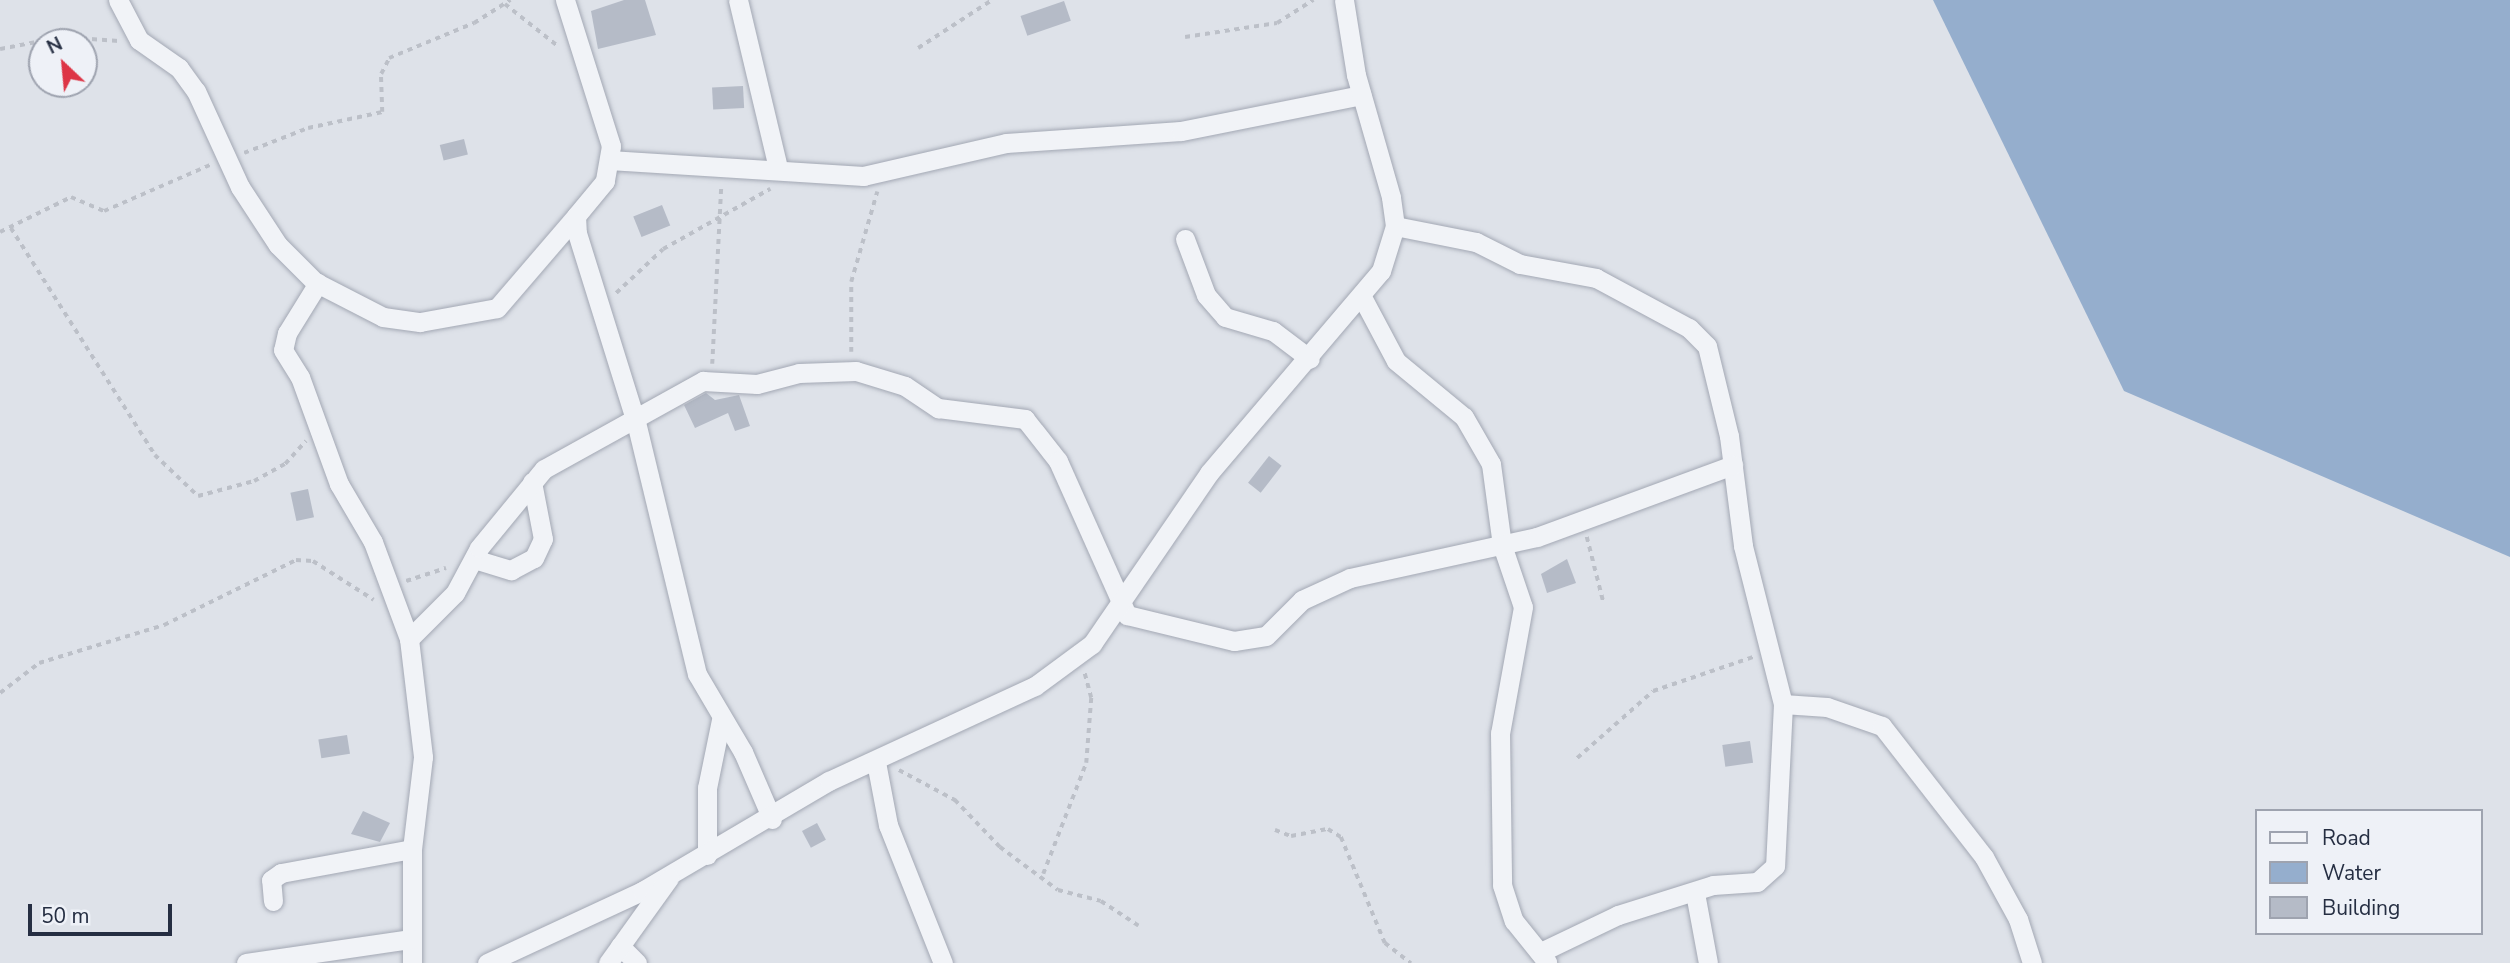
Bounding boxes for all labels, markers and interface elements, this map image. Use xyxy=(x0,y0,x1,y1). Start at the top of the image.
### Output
north arrow xyxy=(28,28,98,98)
text: N xyxy=(43,31,67,61)
legend xyxy=(2254,809,2482,935)
text: Road xyxy=(2322,824,2371,852)
text: Water xyxy=(2322,859,2381,887)
scale bar xyxy=(32,890,175,934)
text: Building xyxy=(2322,894,2400,922)
text: 50 m xyxy=(41,902,90,930)

